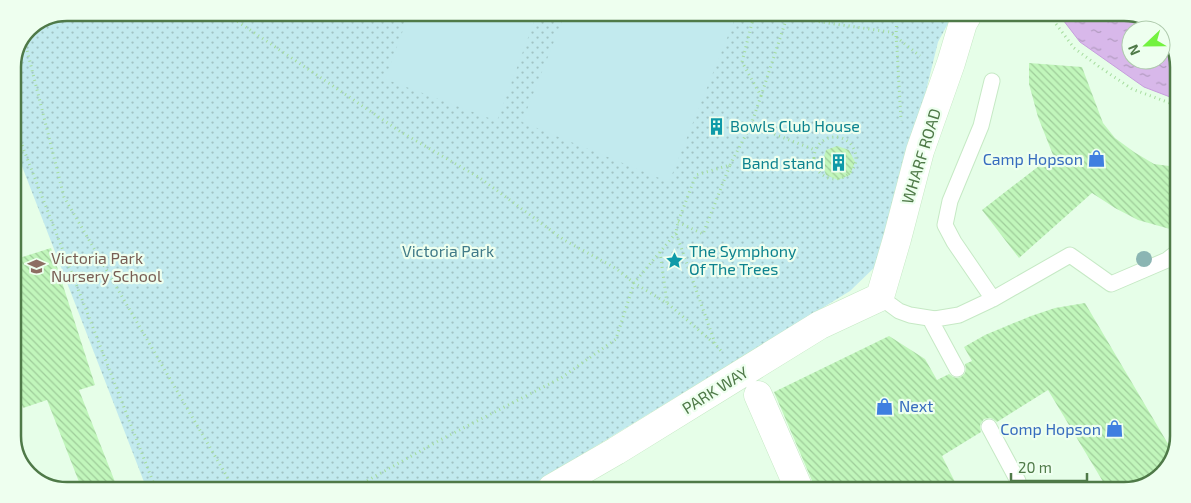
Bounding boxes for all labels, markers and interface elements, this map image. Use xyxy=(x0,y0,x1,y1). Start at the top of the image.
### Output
north arrow xyxy=(1121,20,1171,70)
text: N xyxy=(1124,42,1143,58)
street label: WHARF ROAD xyxy=(897,106,944,206)
building icon: Bowls Club House xyxy=(706,116,726,136)
place label: Bowls Club House xyxy=(730,116,860,135)
place label: Camp Hopson xyxy=(983,149,1083,168)
shop icon: Camp Hopson xyxy=(1087,149,1107,169)
place label: Band stand xyxy=(742,153,824,172)
building icon: Band stand xyxy=(828,153,848,173)
park label: Victoria Park xyxy=(402,241,494,260)
place label: The Symphony Of The Trees xyxy=(689,241,797,278)
place label: Victoria Park Nursery School xyxy=(51,248,162,285)
place icon: The Symphony Of The Trees xyxy=(665,250,685,270)
school or university icon: Victoria Park Nursery School xyxy=(27,257,47,277)
street label: PARK WAY xyxy=(678,362,751,417)
shop icon: Next xyxy=(875,396,895,416)
place label: Next xyxy=(899,396,933,415)
place label: Comp Hopson xyxy=(1000,419,1101,438)
shop icon: Comp Hopson xyxy=(1105,419,1125,439)
scale bar xyxy=(1011,450,1087,482)
text: 20 m xyxy=(1018,458,1052,476)

